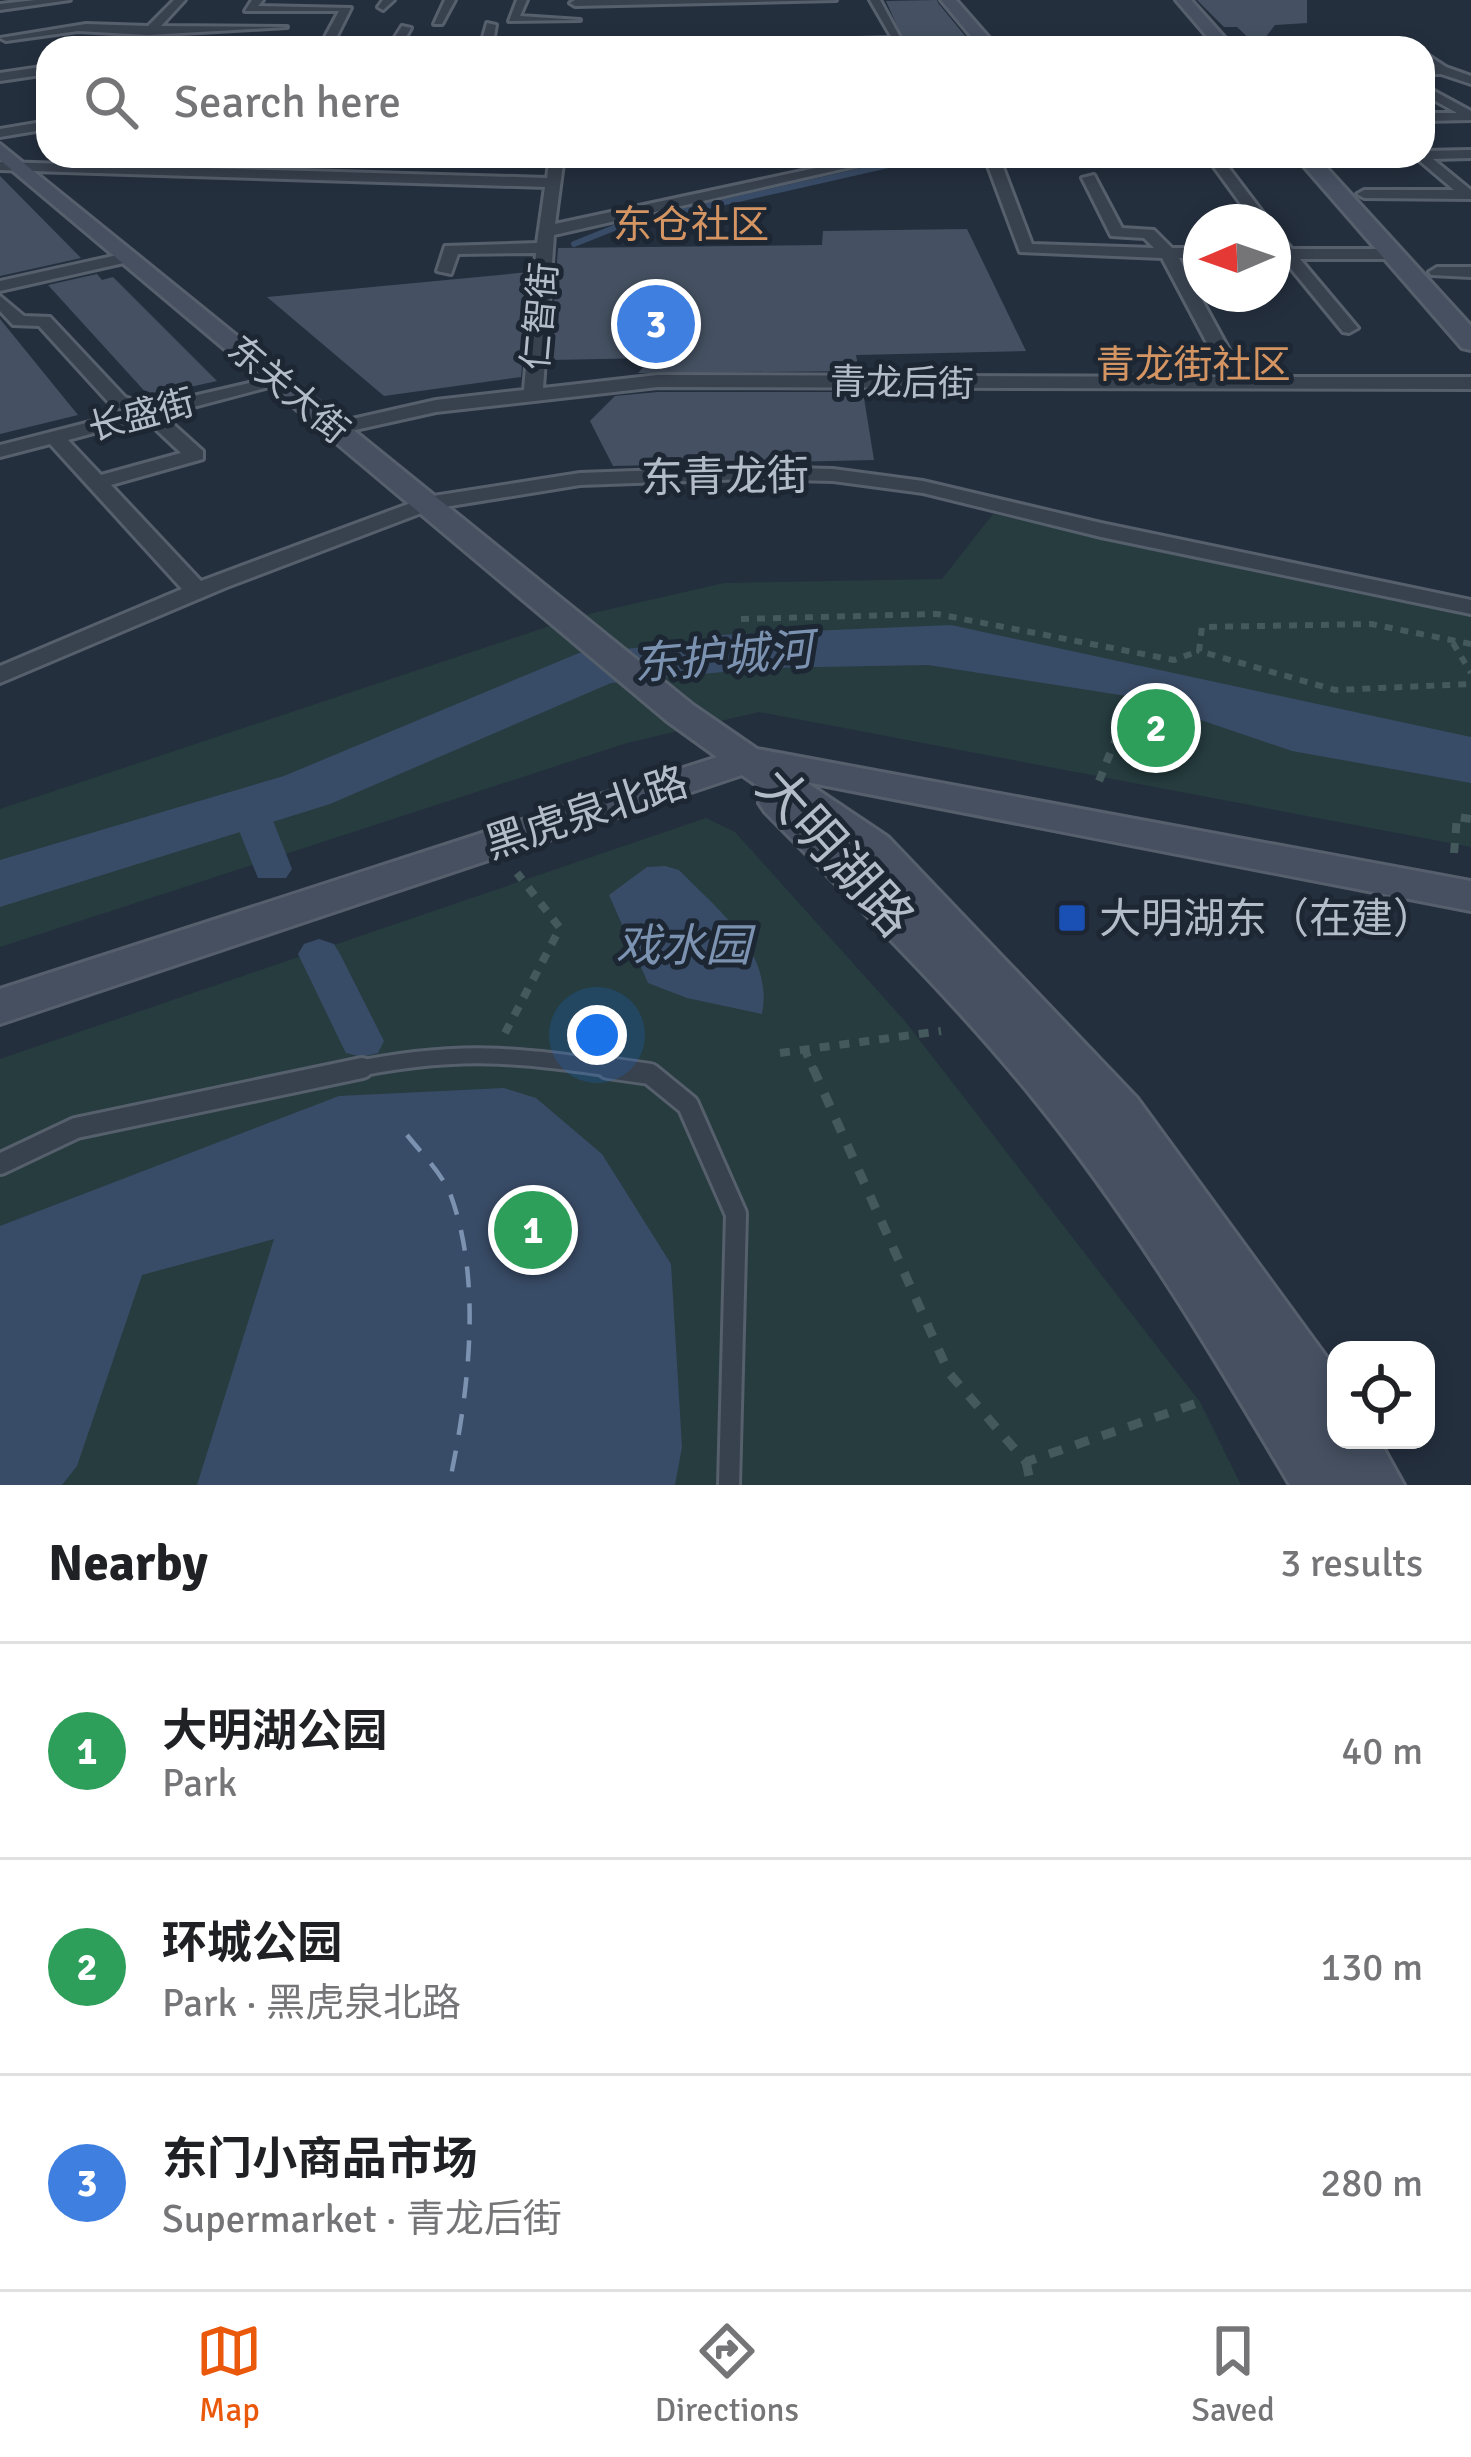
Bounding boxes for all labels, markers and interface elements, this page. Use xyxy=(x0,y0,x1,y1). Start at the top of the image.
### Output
search box xyxy=(36,36,1435,168)
icon: search xyxy=(78,69,144,135)
text: Search here xyxy=(174,75,401,130)
district label: 东仓社区 xyxy=(613,201,769,249)
north arrow xyxy=(1183,204,1291,312)
street label: 仁智街 xyxy=(513,260,568,372)
pin: 3 xyxy=(617,279,695,369)
street label: 东关大街 xyxy=(218,327,358,454)
district label: 青龙街社区 xyxy=(1095,341,1291,389)
street label: 青龙后街 xyxy=(830,360,974,407)
street label: 长盛街 xyxy=(83,380,199,451)
street label: 东青龙街 xyxy=(641,451,809,504)
water label: 东护城河 xyxy=(631,622,823,693)
pin: 2 xyxy=(1117,683,1195,773)
street label: 大明湖路 xyxy=(743,756,927,950)
street label: 黑虎泉北路 xyxy=(479,757,694,870)
place label: 大明湖东（在建） xyxy=(1099,894,1435,945)
marker: 大明湖东（在建） xyxy=(1056,902,1088,934)
water label: 戏水园 xyxy=(615,919,756,974)
your location xyxy=(567,1005,627,1065)
pin: 1 xyxy=(494,1185,572,1275)
map controls xyxy=(1327,1341,1435,1449)
button: locate xyxy=(1327,1341,1435,1449)
text: Nearby xyxy=(48,1532,208,1595)
text: 3 results xyxy=(1280,1539,1423,1587)
text: 大明湖公园 xyxy=(162,1704,387,1759)
text: 1 xyxy=(76,1727,98,1775)
text: 40 m xyxy=(1341,1727,1423,1775)
text: Park xyxy=(162,1759,237,1807)
text: 环城公园 xyxy=(162,1916,342,1971)
text: 2 xyxy=(76,1943,98,1991)
text: 130 m xyxy=(1320,1943,1423,1991)
text: Park · 黑虎泉北路 xyxy=(162,1979,461,2027)
text: 东门小商品市场 xyxy=(162,2132,477,2187)
text: 3 xyxy=(76,2159,98,2207)
text: 280 m xyxy=(1320,2159,1423,2207)
text: Supermarket · 青龙后街 xyxy=(162,2195,562,2243)
tab: Map xyxy=(196,2318,262,2431)
tab: Directions xyxy=(655,2318,799,2431)
tab: Saved xyxy=(1192,2318,1275,2431)

